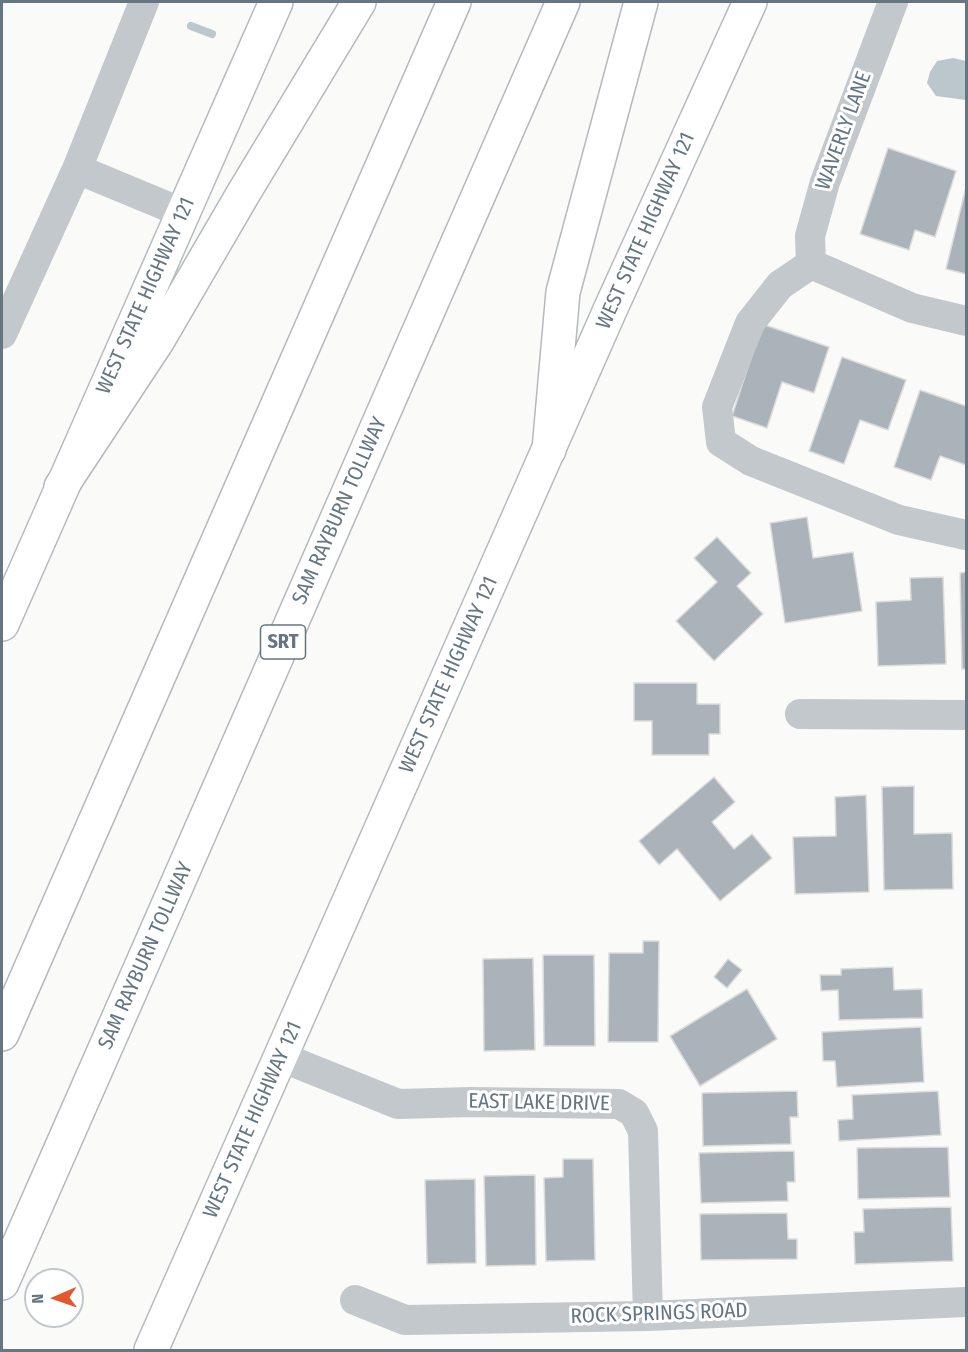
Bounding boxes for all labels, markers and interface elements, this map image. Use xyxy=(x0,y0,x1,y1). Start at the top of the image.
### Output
street label: WAVERLY LANE xyxy=(811,68,877,194)
street label: WEST STATE HIGHWAY 121 xyxy=(591,129,701,333)
street label: WEST STATE HIGHWAY 121 xyxy=(91,194,201,398)
street label: SAM RAYBURN TOLLWAY xyxy=(287,413,393,609)
street label: WEST STATE HIGHWAY 121 xyxy=(394,573,504,777)
road number: SRT xyxy=(260,625,306,659)
street label: SAM RAYBURN TOLLWAY xyxy=(93,858,199,1054)
street label: WEST STATE HIGHWAY 121 xyxy=(198,1018,308,1222)
street label: EAST LAKE DRIVE xyxy=(468,1089,610,1117)
north arrow xyxy=(24,1268,84,1328)
text: N xyxy=(28,1293,47,1304)
street label: ROCK SPRINGS ROAD xyxy=(570,1298,748,1330)

